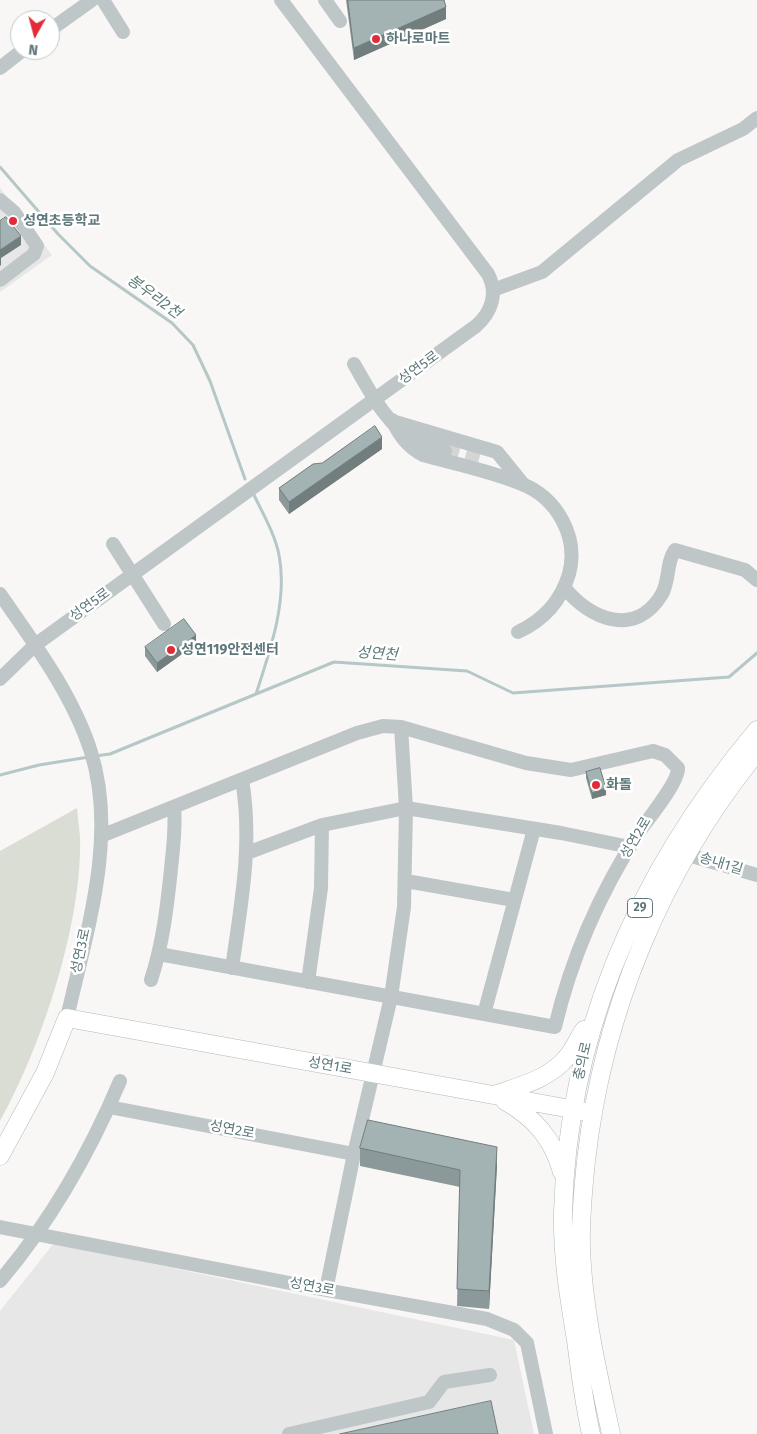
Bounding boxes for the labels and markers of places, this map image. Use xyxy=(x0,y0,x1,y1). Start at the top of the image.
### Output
place label: 하나로마트 xyxy=(386,31,450,47)
marker: 하나로마트 xyxy=(370,33,382,45)
place label: 성연초등학교 xyxy=(23,213,100,229)
marker: 성연초등학교 xyxy=(7,215,19,227)
place label: 성연119안전센터 xyxy=(181,642,279,658)
marker: 성연119안전센터 xyxy=(165,644,177,656)
place label: 화돌 xyxy=(606,777,632,793)
marker: 화돌 xyxy=(590,779,602,791)

